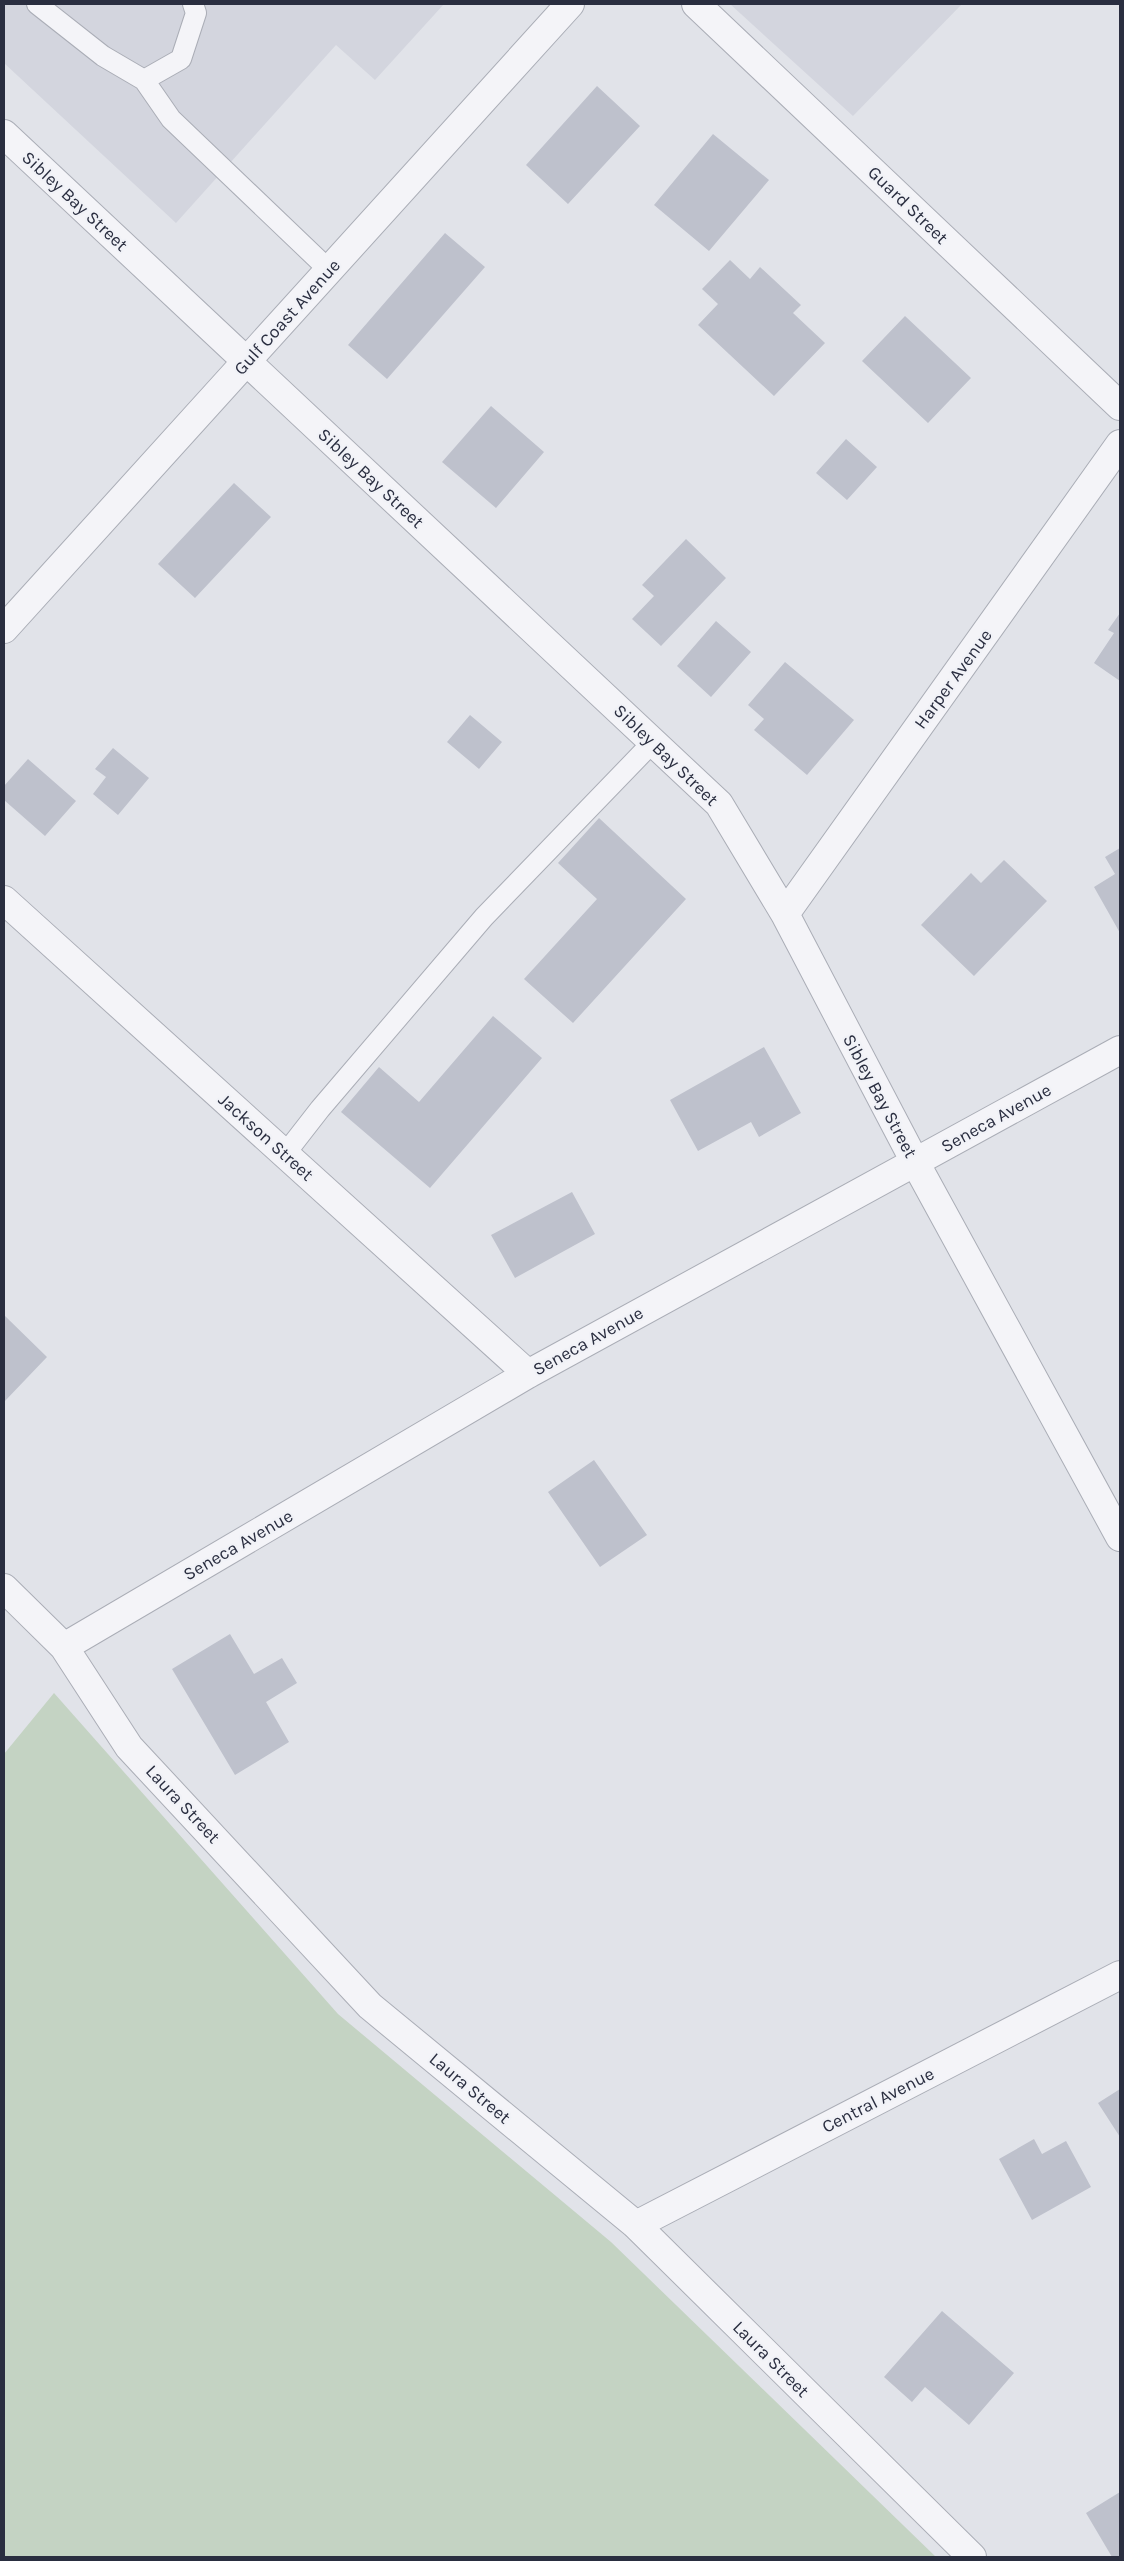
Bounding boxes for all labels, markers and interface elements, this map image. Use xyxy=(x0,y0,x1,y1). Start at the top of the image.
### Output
street label: Sibley Bay Street xyxy=(17,146,133,256)
street label: Guard Street xyxy=(863,161,953,249)
street label: Gulf Coast Avenue xyxy=(229,254,345,380)
street label: Sibley Bay Street xyxy=(313,423,429,533)
street label: Harper Avenue xyxy=(909,625,997,733)
street label: Sibley Bay Street xyxy=(609,699,723,811)
street label: Sibley Bay Street xyxy=(838,1030,922,1162)
street label: Seneca Avenue xyxy=(937,1079,1055,1157)
street label: Jackson Street xyxy=(214,1089,318,1186)
street label: Seneca Avenue xyxy=(529,1302,647,1380)
street label: Seneca Avenue xyxy=(179,1505,297,1585)
street label: Laura Street xyxy=(141,1760,225,1848)
street label: Laura Street xyxy=(425,2048,515,2128)
street label: Central Avenue xyxy=(818,2062,938,2138)
street label: Laura Street xyxy=(728,2316,814,2402)

